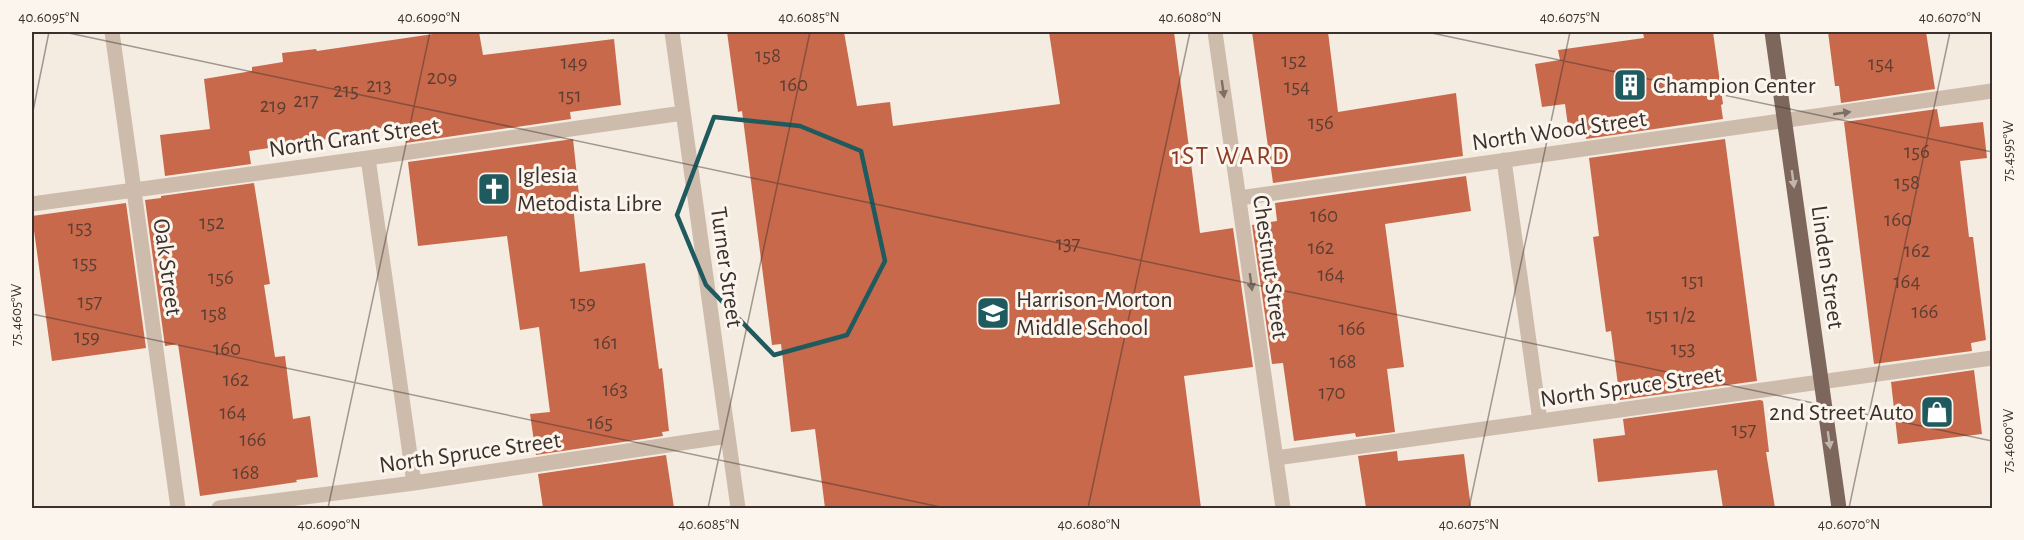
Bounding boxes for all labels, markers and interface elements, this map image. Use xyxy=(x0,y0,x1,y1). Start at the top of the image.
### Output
text: 40.6095°N xyxy=(18,10,80,25)
text: 40.6090°N xyxy=(397,10,461,25)
text: 40.6085°N xyxy=(778,10,840,25)
text: 40.6080°N xyxy=(1158,10,1222,25)
text: 40.6075°N xyxy=(1540,10,1600,25)
text: 40.6070°N xyxy=(1919,10,1981,25)
house number: 158 xyxy=(755,45,781,66)
house number: 152 xyxy=(1281,50,1307,71)
house number: 149 xyxy=(560,52,588,73)
house number: 154 xyxy=(1868,53,1894,74)
house number: 209 xyxy=(427,67,457,88)
building icon: Champion Center xyxy=(1612,67,1648,103)
house number: 160 xyxy=(780,74,808,95)
place label: Champion Center xyxy=(1653,74,1816,98)
house number: 213 xyxy=(366,75,392,96)
house number: 154 xyxy=(1284,76,1310,97)
house number: 215 xyxy=(333,80,359,101)
one-way arrow xyxy=(1219,80,1228,99)
house number: 151 xyxy=(558,85,582,106)
house number: 217 xyxy=(293,90,319,111)
house number: 219 xyxy=(260,95,286,116)
street label: North Wood Street xyxy=(1470,107,1648,155)
one-way arrow xyxy=(1833,108,1852,117)
house number: 156 xyxy=(1308,112,1334,133)
street label: North Grant Street xyxy=(267,114,441,162)
text: 75.4595°W xyxy=(2001,120,2016,181)
house number: 156 xyxy=(1904,141,1930,162)
district label: 1ST WARD xyxy=(1172,143,1290,169)
place label: Iglesia Metodista Libre xyxy=(517,164,662,216)
one-way arrow xyxy=(1788,169,1797,188)
church icon: Iglesia Metodista Libre xyxy=(476,171,512,207)
house number: 158 xyxy=(1894,172,1920,193)
street label: Chestnut Street xyxy=(1248,194,1292,341)
street label: Linden Street xyxy=(1806,204,1848,331)
street label: Turner Street xyxy=(706,205,746,329)
house number: 160 xyxy=(1310,205,1338,226)
house number: 160 xyxy=(1884,209,1912,230)
house number: 152 xyxy=(199,212,225,233)
house number: 153 xyxy=(68,217,92,238)
street label: Oak Street xyxy=(148,217,186,318)
house number: 137 xyxy=(1056,233,1081,254)
house number: 162 xyxy=(1308,237,1334,258)
house number: 162 xyxy=(1904,240,1930,261)
house number: 155 xyxy=(73,252,97,273)
house number: 164 xyxy=(1317,264,1345,285)
house number: 156 xyxy=(208,267,234,288)
house number: 151 xyxy=(1681,270,1705,291)
house number: 164 xyxy=(1893,271,1921,292)
one-way arrow xyxy=(1246,273,1255,292)
text: 75.4605°W xyxy=(9,283,24,346)
place label: Harrison-Morton Middle School xyxy=(1016,288,1173,340)
house number: 157 xyxy=(78,291,103,312)
house number: 159 xyxy=(570,292,596,313)
school or university icon: Harrison-Morton Middle School xyxy=(975,295,1011,331)
house number: 166 xyxy=(1912,301,1938,322)
house number: 158 xyxy=(201,303,227,324)
house number: 151 1/2 xyxy=(1646,305,1696,326)
house number: 166 xyxy=(1339,318,1365,339)
house number: 159 xyxy=(74,326,100,347)
house number: 161 xyxy=(594,332,618,353)
house number: 160 xyxy=(213,338,241,359)
house number: 153 xyxy=(1671,338,1695,359)
house number: 168 xyxy=(1329,351,1357,372)
street label: North Spruce Street xyxy=(1539,362,1724,412)
house number: 162 xyxy=(223,369,249,390)
house number: 163 xyxy=(602,379,628,400)
house number: 170 xyxy=(1318,382,1346,403)
shop icon: 2nd Street Auto xyxy=(1919,394,1955,430)
place label: 2nd Street Auto xyxy=(1769,401,1914,425)
house number: 164 xyxy=(219,402,247,423)
text: 75.4600°W xyxy=(2001,408,2016,473)
house number: 165 xyxy=(587,412,613,433)
house number: 157 xyxy=(1732,419,1757,440)
street label: North Spruce Street xyxy=(378,428,563,478)
house number: 166 xyxy=(240,429,266,450)
one-way arrow xyxy=(1825,430,1834,449)
house number: 168 xyxy=(232,462,260,483)
text: 40.6090°N xyxy=(297,517,361,532)
text: 40.6085°N xyxy=(678,517,740,532)
text: 40.6080°N xyxy=(1057,517,1121,532)
text: 40.6075°N xyxy=(1439,517,1499,532)
text: 40.6070°N xyxy=(1818,517,1880,532)

